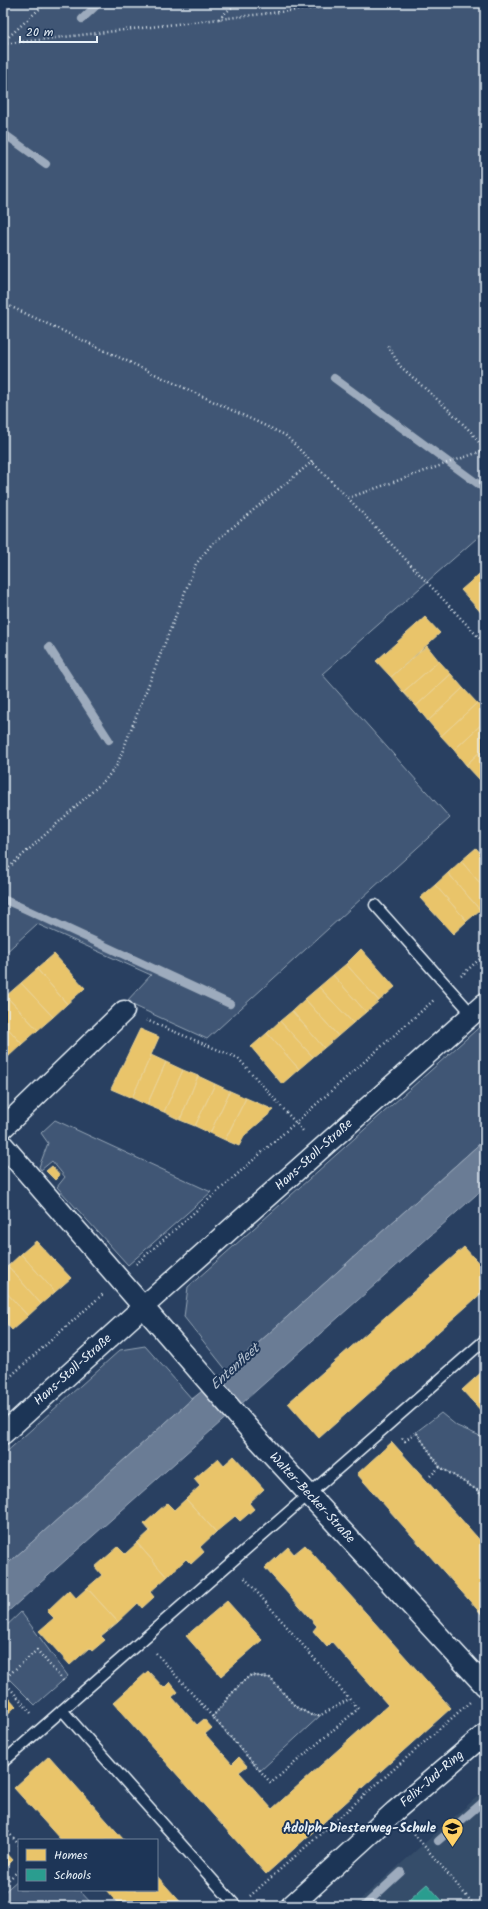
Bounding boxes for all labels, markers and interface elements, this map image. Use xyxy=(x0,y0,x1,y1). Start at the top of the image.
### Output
scale bar xyxy=(20,18,97,44)
text: 20 m xyxy=(26,23,54,42)
street label: Hans-Stoll-Straße xyxy=(270,1114,358,1196)
street label: Hans-Stoll-Straße xyxy=(29,1329,117,1411)
water label: Entenfleet xyxy=(205,1337,267,1395)
street label: Walter-Becker-Straße xyxy=(264,1447,360,1549)
street label: Felix-Jud-Ring xyxy=(395,1745,469,1813)
school or university icon: Adolph-Diesterweg-Schule xyxy=(439,1815,465,1848)
place label: Adolph-Diesterweg-Schule xyxy=(283,1818,437,1839)
legend xyxy=(18,1839,158,1891)
text: Homes xyxy=(54,1846,88,1865)
text: Schools xyxy=(54,1866,91,1885)

